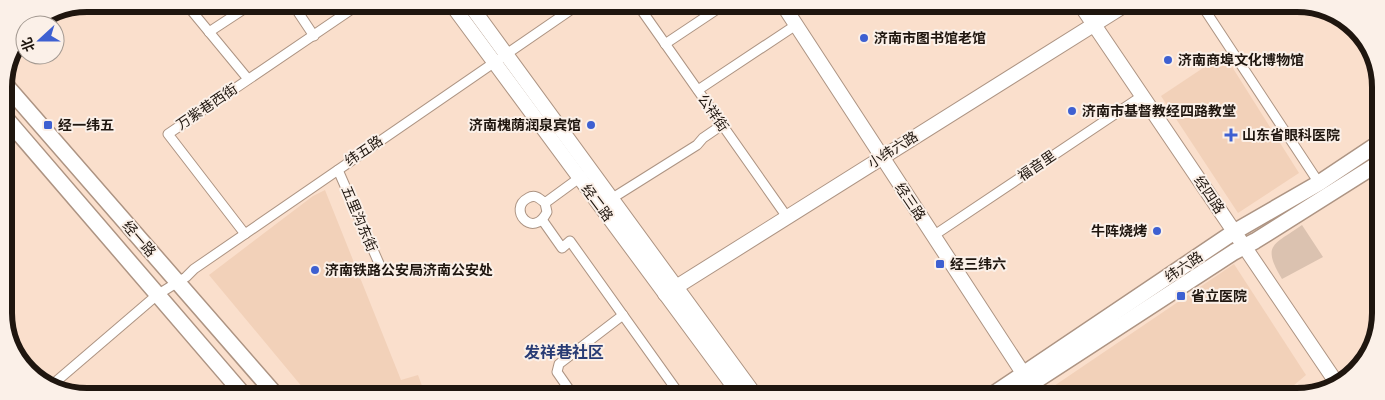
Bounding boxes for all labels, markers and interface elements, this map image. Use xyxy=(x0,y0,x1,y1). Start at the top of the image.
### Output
north arrow xyxy=(15,15,65,65)
place label: 济南市图书馆老馆 xyxy=(874,30,986,47)
marker: 济南市图书馆老馆 xyxy=(858,32,870,44)
text: 北 xyxy=(18,35,39,54)
place label: 济南商埠文化博物馆 xyxy=(1178,52,1304,69)
marker: 济南商埠文化博物馆 xyxy=(1162,54,1174,66)
street label: 万紫巷西街 xyxy=(173,80,241,134)
street label: 公祥街 xyxy=(694,91,732,135)
place label: 济南市基督教经四路教堂 xyxy=(1082,103,1236,120)
marker: 济南市基督教经四路教堂 xyxy=(1066,105,1078,117)
place label: 经一纬五 xyxy=(58,117,114,134)
place label: 济南槐荫润泉宾馆 xyxy=(469,117,581,134)
marker: 经一纬五 xyxy=(42,119,54,131)
marker: 济南槐荫润泉宾馆 xyxy=(585,119,597,131)
place label: 山东省眼科医院 xyxy=(1242,127,1340,144)
street label: 小纬六路 xyxy=(865,128,921,172)
marker: 山东省眼科医院 xyxy=(1224,128,1238,142)
street label: 纬五路 xyxy=(342,132,386,170)
street label: 福音里 xyxy=(1015,147,1059,185)
street label: 经四路 xyxy=(1190,173,1228,217)
street label: 经三路 xyxy=(891,180,929,224)
street label: 经二路 xyxy=(578,181,616,225)
street label: 五里沟东街 xyxy=(338,183,380,255)
street label: 经一路 xyxy=(119,218,159,260)
place label: 牛阵烧烤 xyxy=(1091,223,1147,240)
marker: 牛阵烧烤 xyxy=(1151,225,1163,237)
street label: 纬六路 xyxy=(1162,248,1206,286)
place label: 经三纬六 xyxy=(950,256,1006,273)
marker: 经三纬六 xyxy=(934,258,946,270)
place label: 济南铁路公安局济南公安处 xyxy=(325,262,493,279)
marker: 济南铁路公安局济南公安处 xyxy=(309,264,321,276)
place label: 省立医院 xyxy=(1191,288,1247,305)
marker: 省立医院 xyxy=(1175,290,1187,302)
district label: 发祥巷社区 xyxy=(524,343,604,363)

